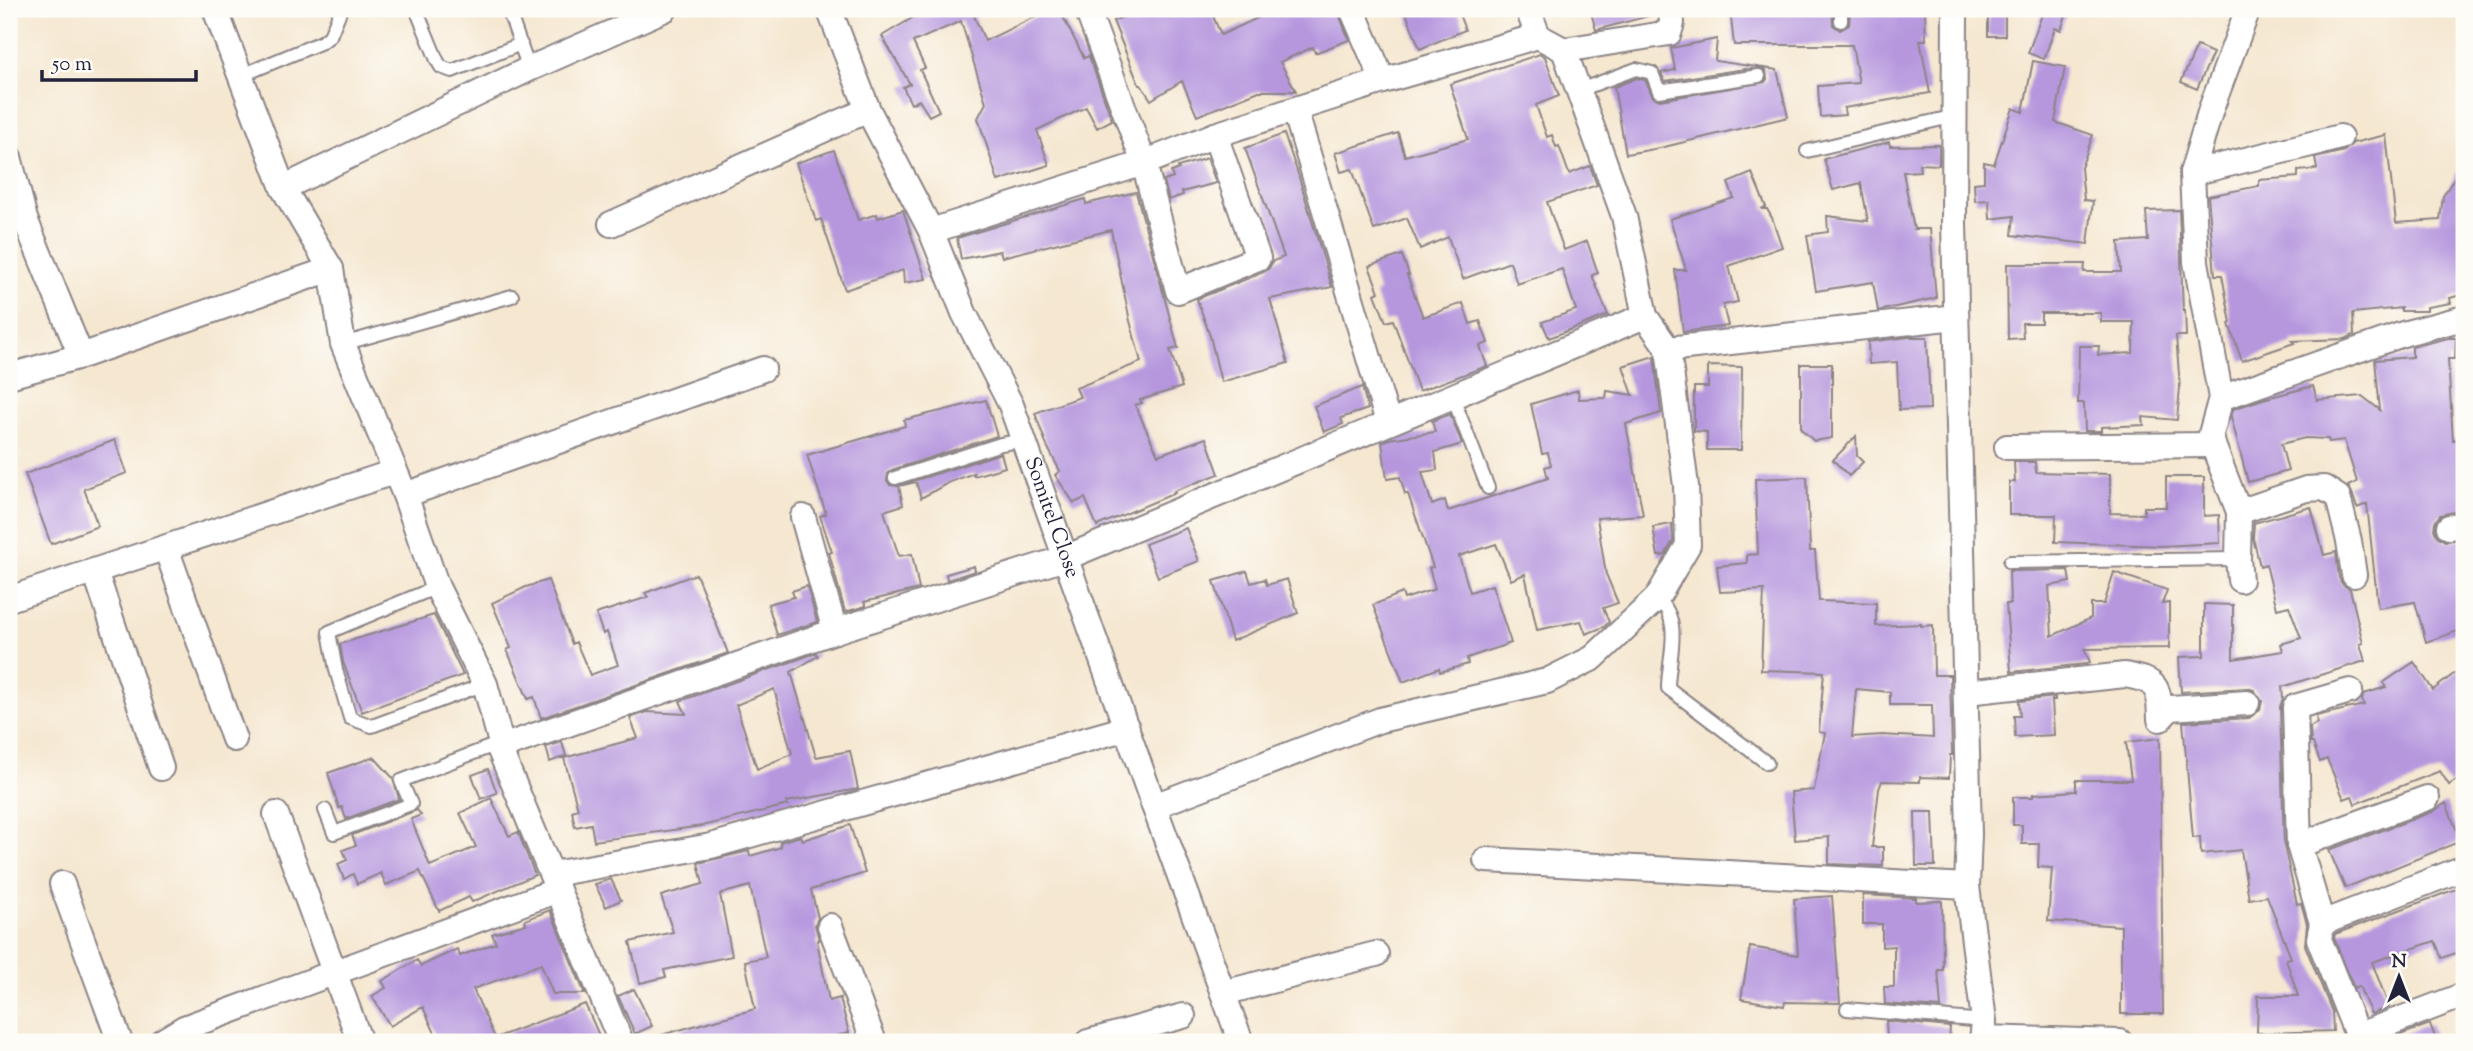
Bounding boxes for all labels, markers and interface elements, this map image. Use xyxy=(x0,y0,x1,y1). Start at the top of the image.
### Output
scale bar xyxy=(42,38,196,82)
text: 50 m xyxy=(51,50,92,80)
street label: Somitel Close xyxy=(1016,453,1087,582)
north arrow xyxy=(2364,942,2434,1012)
text: N xyxy=(2391,949,2407,976)

